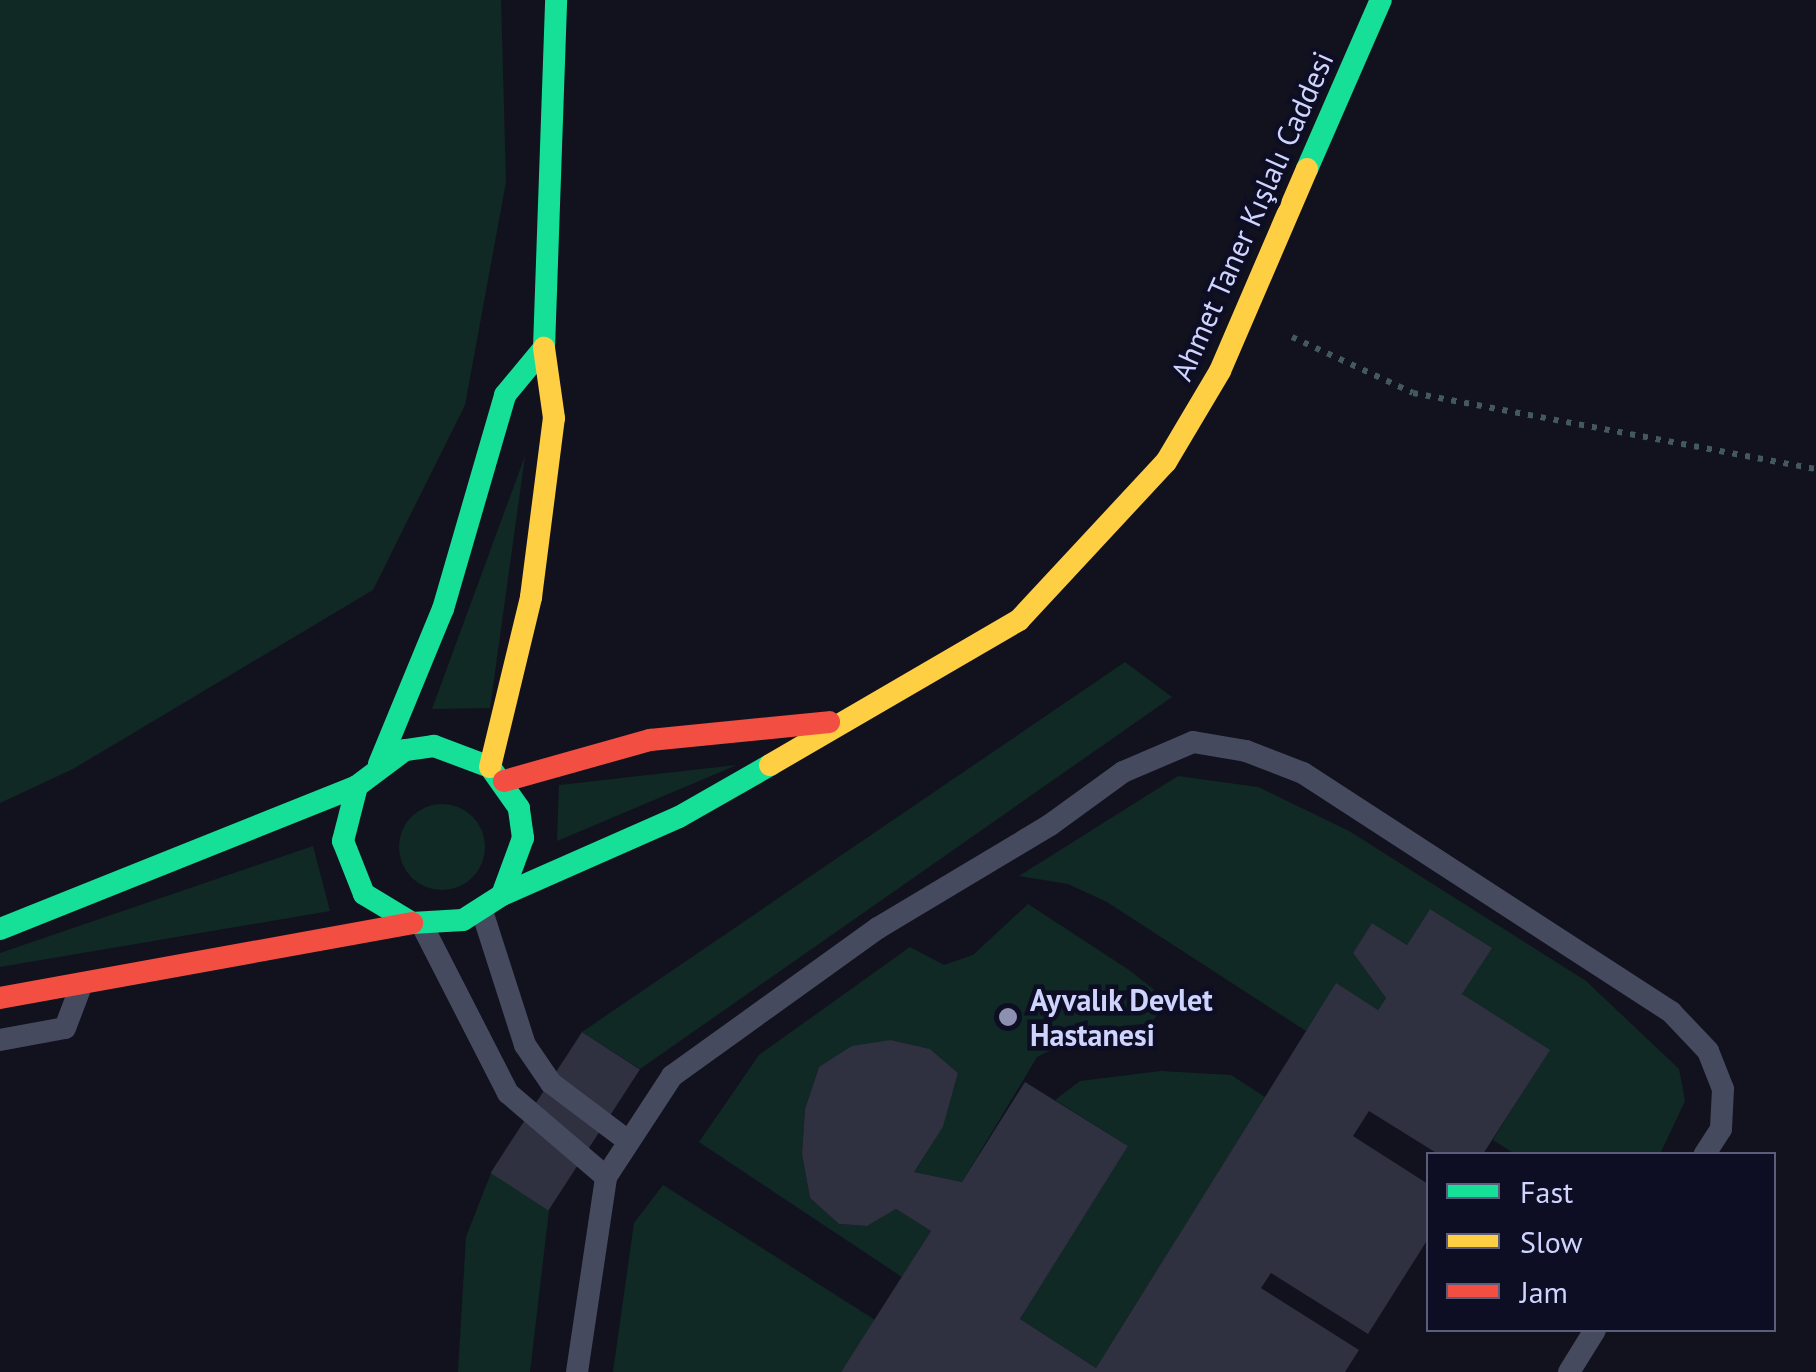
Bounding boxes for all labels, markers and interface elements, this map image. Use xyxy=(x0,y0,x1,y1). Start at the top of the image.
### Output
street label: Ahmet Taner Kışlalı Caddesi xyxy=(1163,46,1341,386)
place label: Ayvalık Devlet Hastanesi xyxy=(1030,982,1214,1052)
marker: Ayvalık Devlet Hastanesi xyxy=(995,1004,1021,1030)
legend xyxy=(1426,1152,1776,1332)
text: Fast xyxy=(1520,1172,1573,1211)
text: Slow xyxy=(1520,1222,1583,1261)
text: Jam xyxy=(1520,1272,1568,1311)

